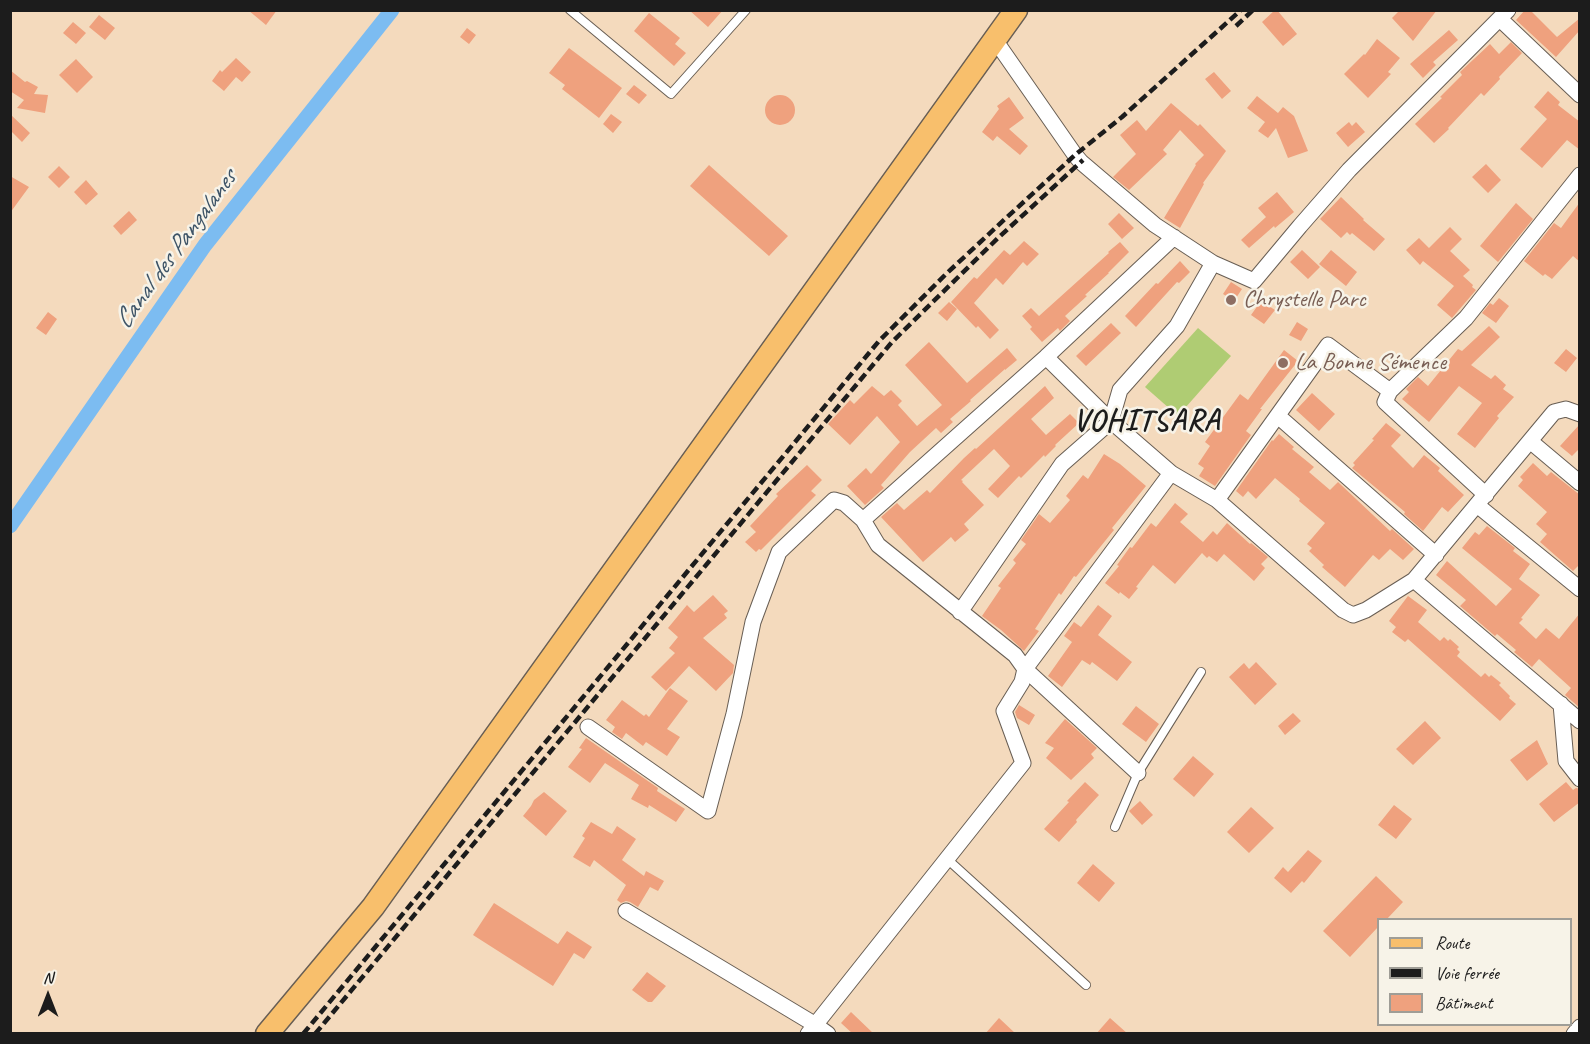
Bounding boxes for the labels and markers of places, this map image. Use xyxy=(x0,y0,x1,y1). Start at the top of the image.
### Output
place label: Chrystelle Parc xyxy=(1243,286,1366,314)
marker: Chrystelle Parc xyxy=(1224,293,1238,307)
place label: La Bonne Sémence xyxy=(1295,349,1446,377)
marker: La Bonne Sémence xyxy=(1276,356,1290,370)

